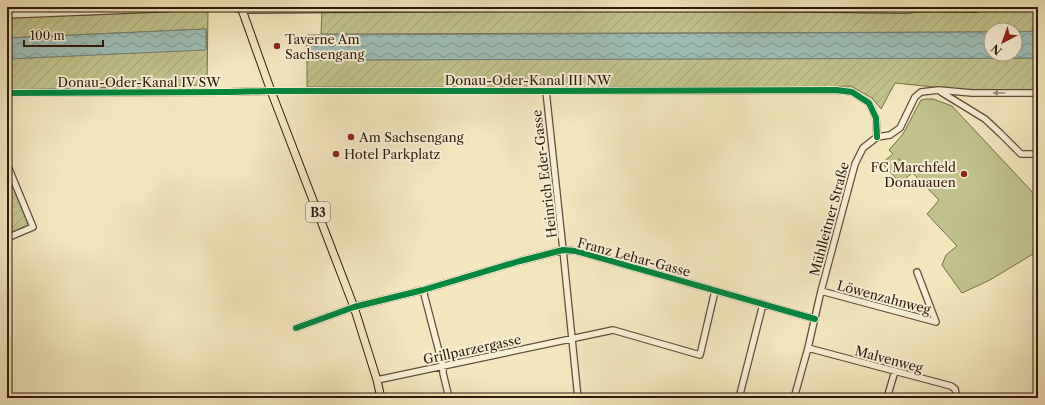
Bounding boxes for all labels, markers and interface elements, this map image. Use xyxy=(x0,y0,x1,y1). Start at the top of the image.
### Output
scale bar xyxy=(24,22,103,48)
north arrow xyxy=(983,22,1023,62)
text: 100 m xyxy=(30,28,65,43)
place label: Taverne Am Sachsengang xyxy=(285,31,364,62)
marker: Taverne Am Sachsengang xyxy=(272,41,282,51)
text: N xyxy=(988,41,1005,58)
street label: Donau-Oder-Kanal III NW xyxy=(445,72,612,88)
street label: Donau-Oder-Kanal IV SW xyxy=(58,74,221,90)
one-way arrow xyxy=(992,90,1005,96)
street label: Heinrich Eder-Gasse xyxy=(528,109,560,239)
place label: Am Sachsengang xyxy=(358,129,464,145)
marker: Am Sachsengang xyxy=(346,132,356,142)
place label: Hotel Parkplatz xyxy=(344,146,441,162)
marker: Hotel Parkplatz xyxy=(331,149,341,159)
place label: FC Marchfeld Donauauen xyxy=(870,159,956,190)
street label: Mühlleitner Straße xyxy=(806,160,852,278)
marker: FC Marchfeld Donauauen xyxy=(959,169,969,179)
road number: B3 xyxy=(306,202,330,222)
street label: Franz Lehar-Gasse xyxy=(576,234,692,280)
street label: Löwenzahnweg xyxy=(836,277,933,317)
street label: Grillparzergasse xyxy=(422,331,522,367)
street label: Malvenweg xyxy=(853,342,925,376)

